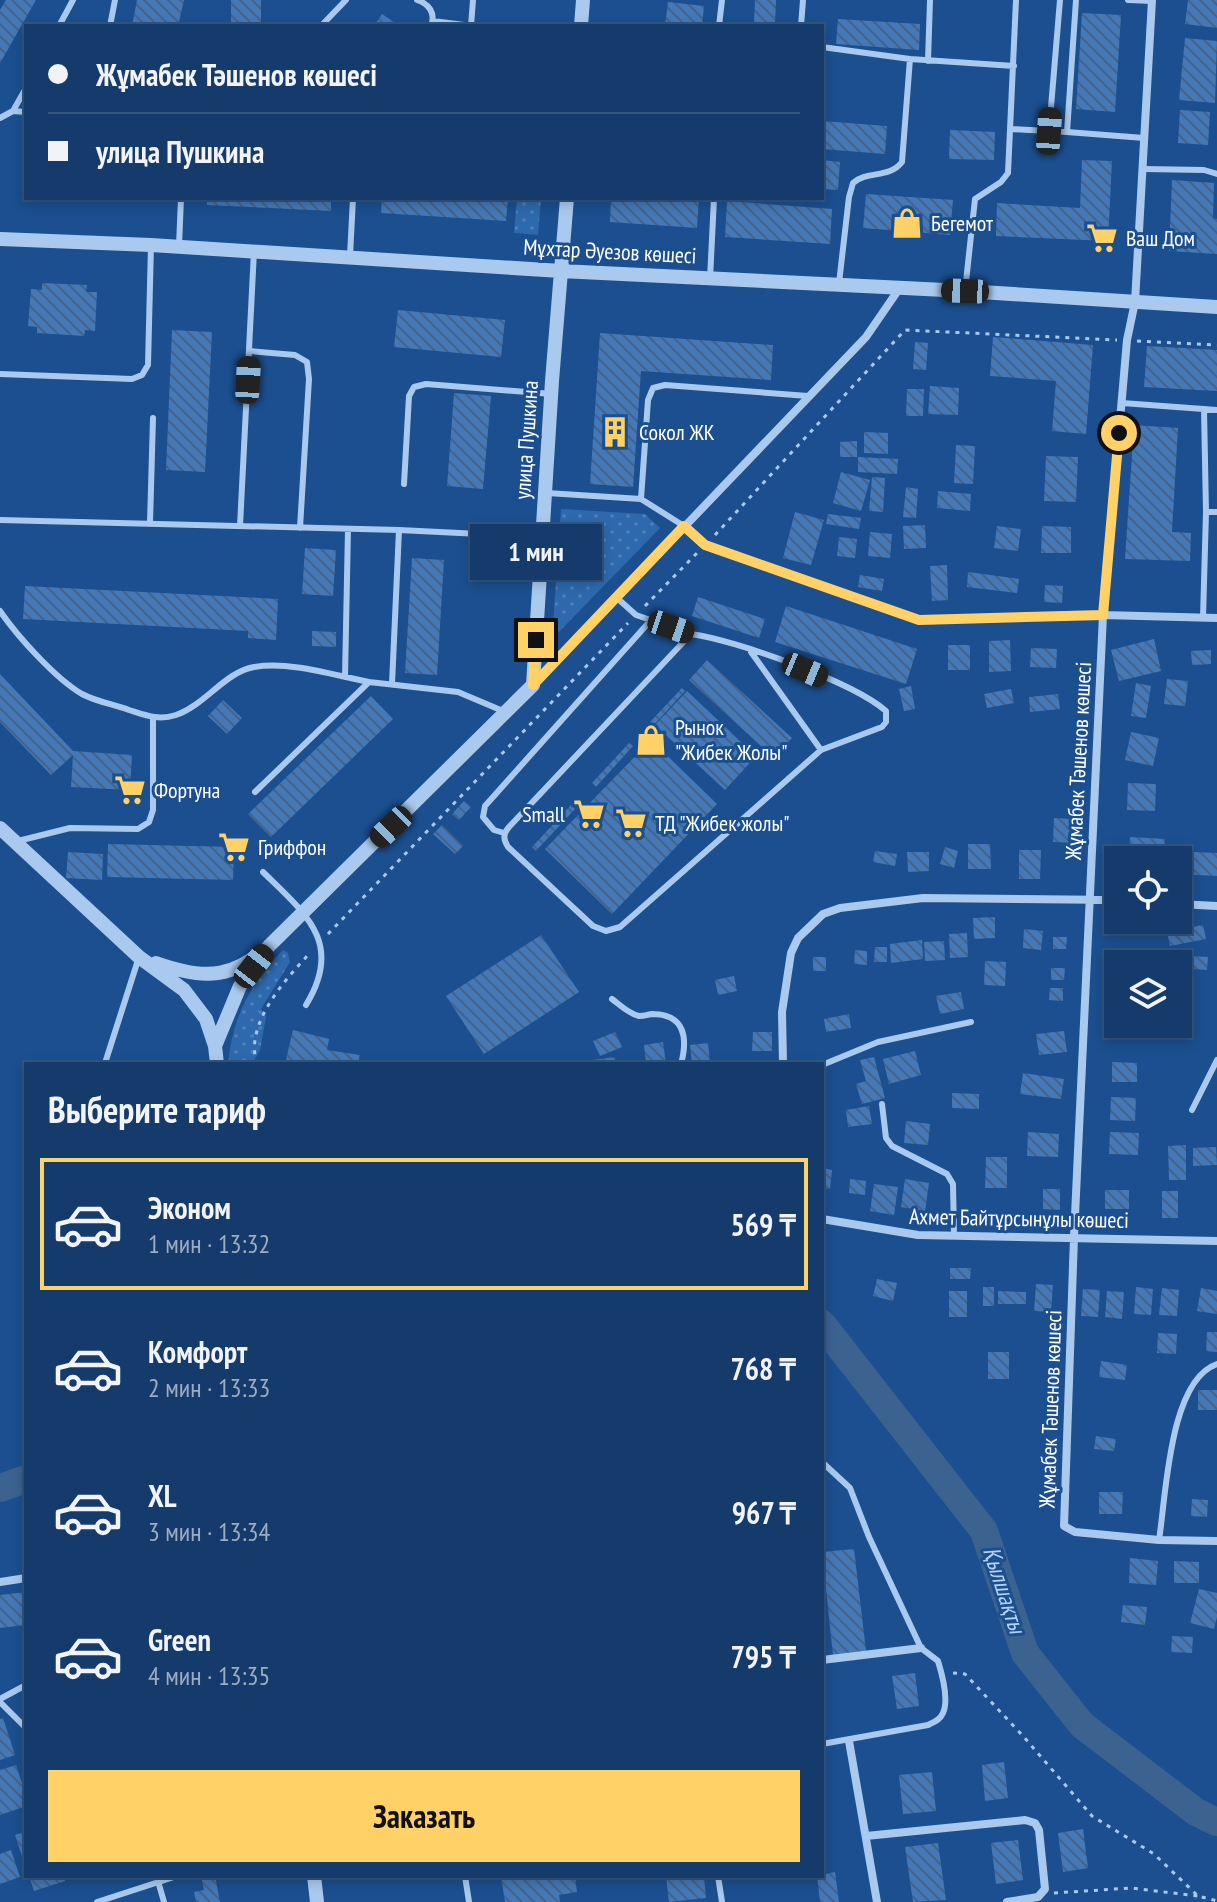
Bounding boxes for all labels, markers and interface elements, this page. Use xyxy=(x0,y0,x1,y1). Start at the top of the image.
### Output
text: Жұмабек Тәшенов көшесі xyxy=(96,55,377,94)
car xyxy=(1035,106,1063,156)
text: улица Пушкина xyxy=(96,132,264,171)
shop icon: Бегемот xyxy=(890,206,924,240)
place label: Бегемот xyxy=(931,209,994,237)
supermarket icon: Ваш Дом xyxy=(1085,221,1119,255)
place label: Ваш Дом xyxy=(1126,224,1195,252)
street label: Мұхтар Әуезов көшесі xyxy=(523,232,697,270)
car xyxy=(941,278,989,304)
car xyxy=(235,355,261,405)
street label: улица Пушкина xyxy=(508,380,544,500)
building icon: Сокол ЖК xyxy=(598,415,632,449)
route start xyxy=(1101,415,1137,451)
place label: Сокол ЖК xyxy=(639,418,715,446)
callout: 1 мин xyxy=(470,524,602,580)
text: 1 мин xyxy=(508,535,564,568)
car xyxy=(644,608,698,646)
route end xyxy=(518,622,554,658)
car xyxy=(778,650,832,690)
street label: Жұмабек Тәшенов көшесі xyxy=(1059,661,1097,862)
place label: Рынок "Жибек Жолы" xyxy=(675,713,788,766)
shop icon: Рынок "Жибек Жолы" xyxy=(634,723,668,757)
supermarket icon: Фортуна xyxy=(113,773,147,807)
place label: Фортуна xyxy=(154,776,220,804)
supermarket icon: Small xyxy=(572,797,606,831)
place label: Small xyxy=(522,800,566,828)
car xyxy=(365,802,417,852)
supermarket icon: ТД "Жибек жолы" xyxy=(614,806,648,840)
place label: ТД "Жибек жолы" xyxy=(655,809,790,837)
supermarket icon: Гриффон xyxy=(217,830,251,864)
place label: Гриффон xyxy=(258,833,326,861)
map controls xyxy=(1104,846,1192,1038)
button: locate xyxy=(1104,846,1192,934)
car xyxy=(230,940,278,992)
button: layers xyxy=(1104,950,1192,1038)
text: Выберите тариф xyxy=(48,1086,266,1133)
icon: car xyxy=(52,1188,124,1260)
text: Эконом xyxy=(148,1188,231,1227)
street label: Ахмет Байтұрсынұлы көшесі xyxy=(909,1202,1129,1234)
text: 569 ₸ xyxy=(730,1205,796,1244)
text: 1 мин · 13:32 xyxy=(148,1227,270,1260)
street label: Жұмабек Тәшенов көшесі xyxy=(1033,1309,1067,1510)
icon: car xyxy=(52,1332,124,1404)
text: Комфорт xyxy=(148,1332,247,1371)
text: 768 ₸ xyxy=(730,1349,796,1388)
text: 2 мин · 13:33 xyxy=(148,1371,270,1404)
icon: car xyxy=(52,1476,124,1548)
text: XL xyxy=(148,1476,177,1515)
text: 967 ₸ xyxy=(732,1493,796,1532)
text: 3 мин · 13:34 xyxy=(148,1515,270,1548)
water label: Қылшақты xyxy=(976,1543,1034,1639)
icon: car xyxy=(52,1620,124,1692)
text: Green xyxy=(148,1620,211,1659)
text: 795 ₸ xyxy=(730,1637,796,1676)
text: 4 мин · 13:35 xyxy=(148,1659,270,1692)
button: Заказать xyxy=(48,1770,800,1862)

